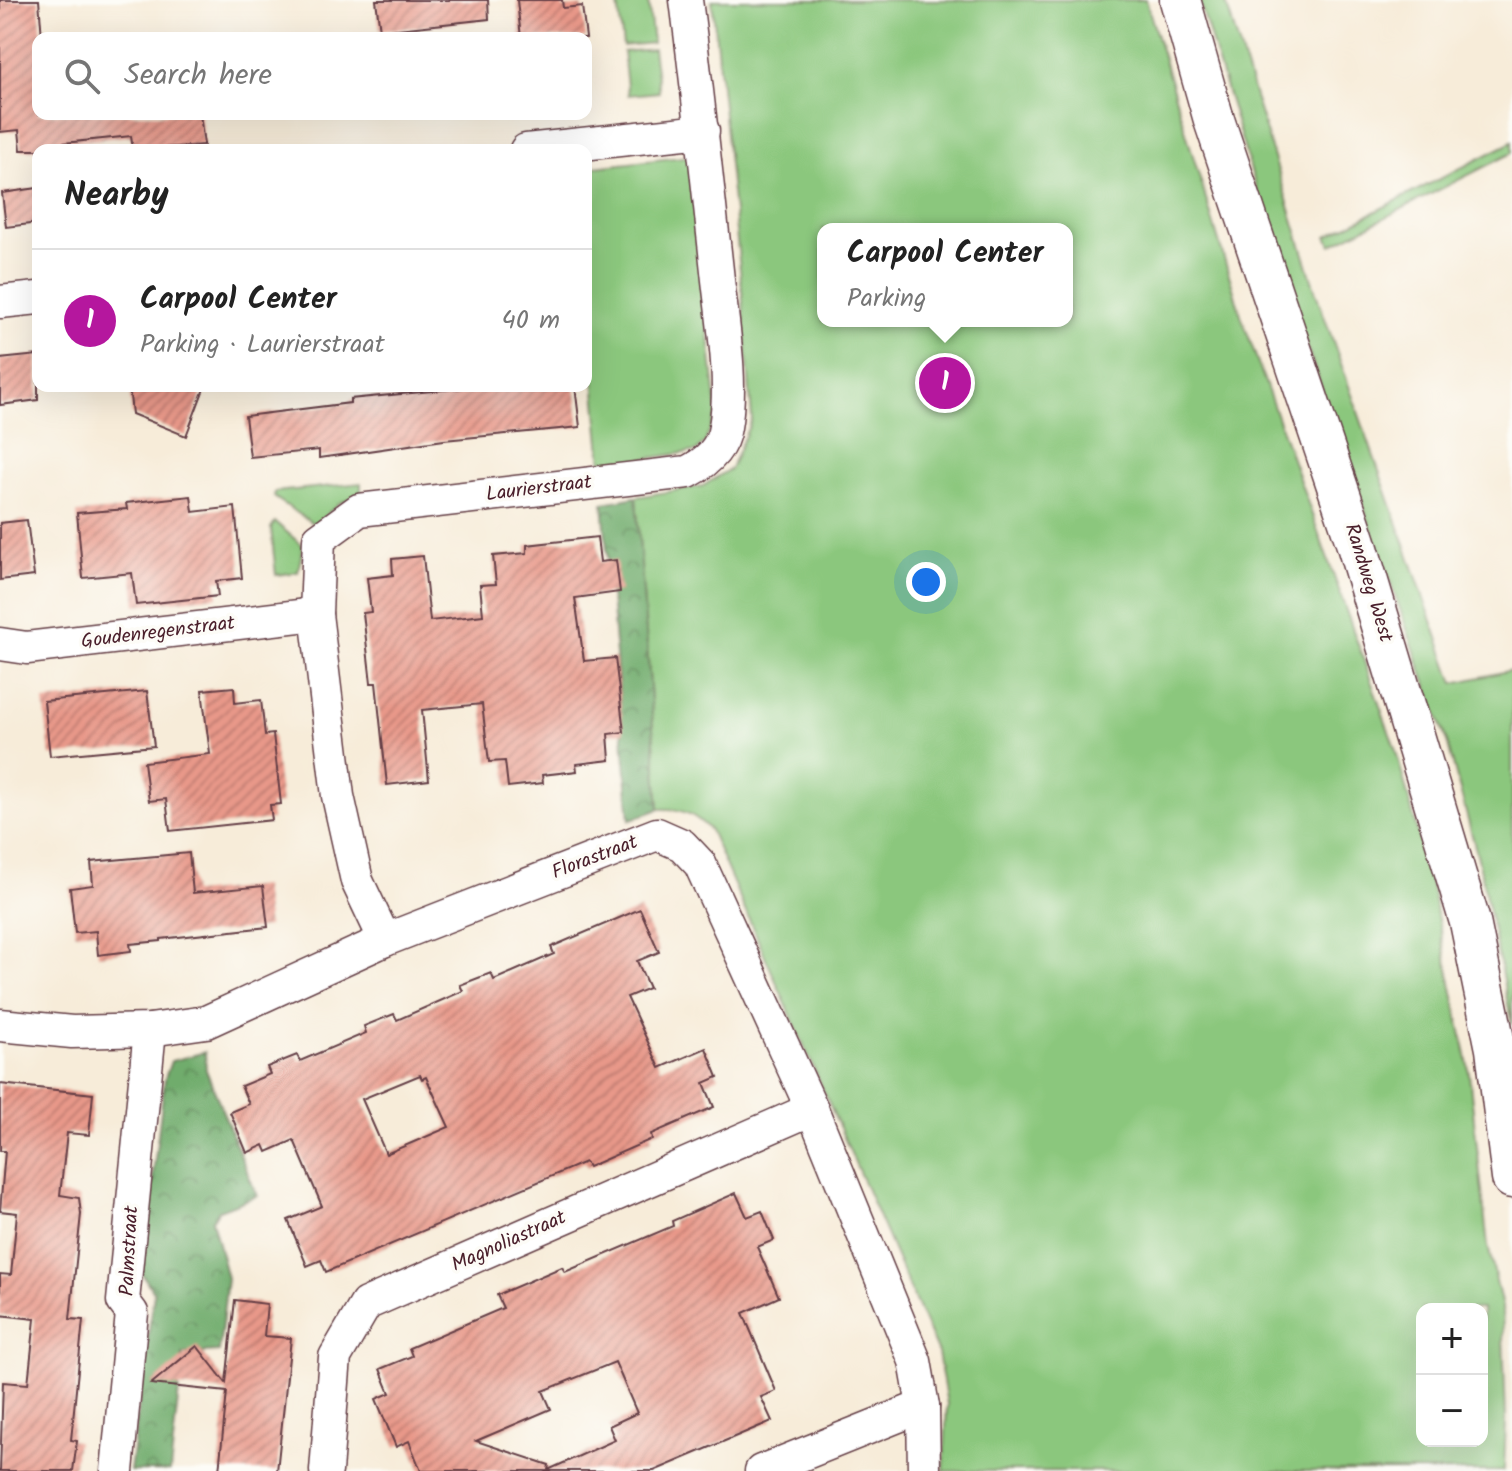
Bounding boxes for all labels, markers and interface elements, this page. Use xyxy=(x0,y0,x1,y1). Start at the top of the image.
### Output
search box xyxy=(32,32,592,120)
text: Search here xyxy=(124,52,272,100)
icon: search xyxy=(60,54,104,98)
text: Nearby xyxy=(64,169,169,223)
popup xyxy=(817,223,1073,327)
text: Carpool Center xyxy=(847,230,1043,278)
text: Carpool Center xyxy=(140,276,337,324)
text: Parking xyxy=(847,278,926,320)
text: 1 xyxy=(86,300,94,342)
text: 40 m xyxy=(502,300,560,342)
text: Parking · Laurierstraat xyxy=(140,324,385,366)
pin: 1 xyxy=(919,353,971,413)
street label: Laurierstraat xyxy=(484,467,594,511)
street label: Randweg West xyxy=(1335,520,1401,647)
your location xyxy=(906,562,946,602)
street label: Goudenregenstraat xyxy=(79,608,237,658)
street label: Florastraat xyxy=(547,827,643,889)
street label: Magnoliastraat xyxy=(446,1202,572,1282)
street label: Palmstraat xyxy=(112,1205,148,1297)
map controls xyxy=(1416,1303,1488,1447)
button: + xyxy=(1416,1303,1488,1375)
button: − xyxy=(1416,1375,1488,1447)

